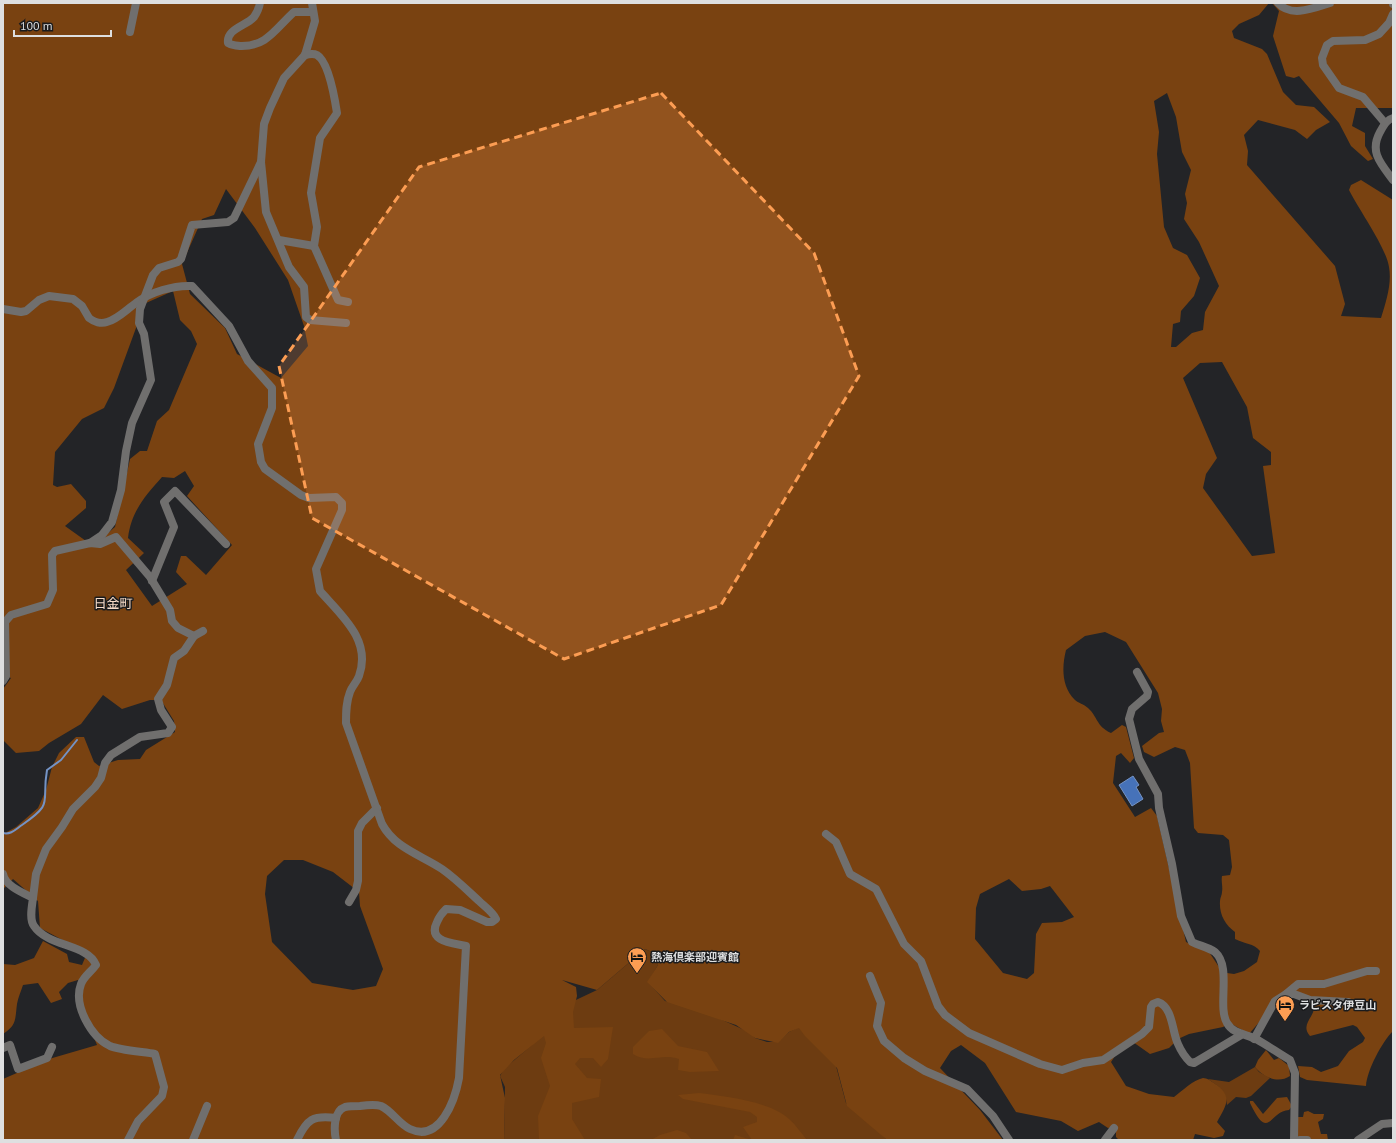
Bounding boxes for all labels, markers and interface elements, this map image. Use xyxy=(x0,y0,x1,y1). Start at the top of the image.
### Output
scale bar xyxy=(14,12,111,38)
text: 100 m xyxy=(20,18,53,33)
district label: 日金町 xyxy=(93,595,133,612)
hotel icon: 熱海倶楽部迎賓館 xyxy=(626,946,648,974)
place label: 熱海倶楽部迎賓館 xyxy=(651,950,739,964)
hotel icon: ラビスタ伊豆山 xyxy=(1274,994,1296,1022)
place label: ラビスタ伊豆山 xyxy=(1299,998,1376,1012)

